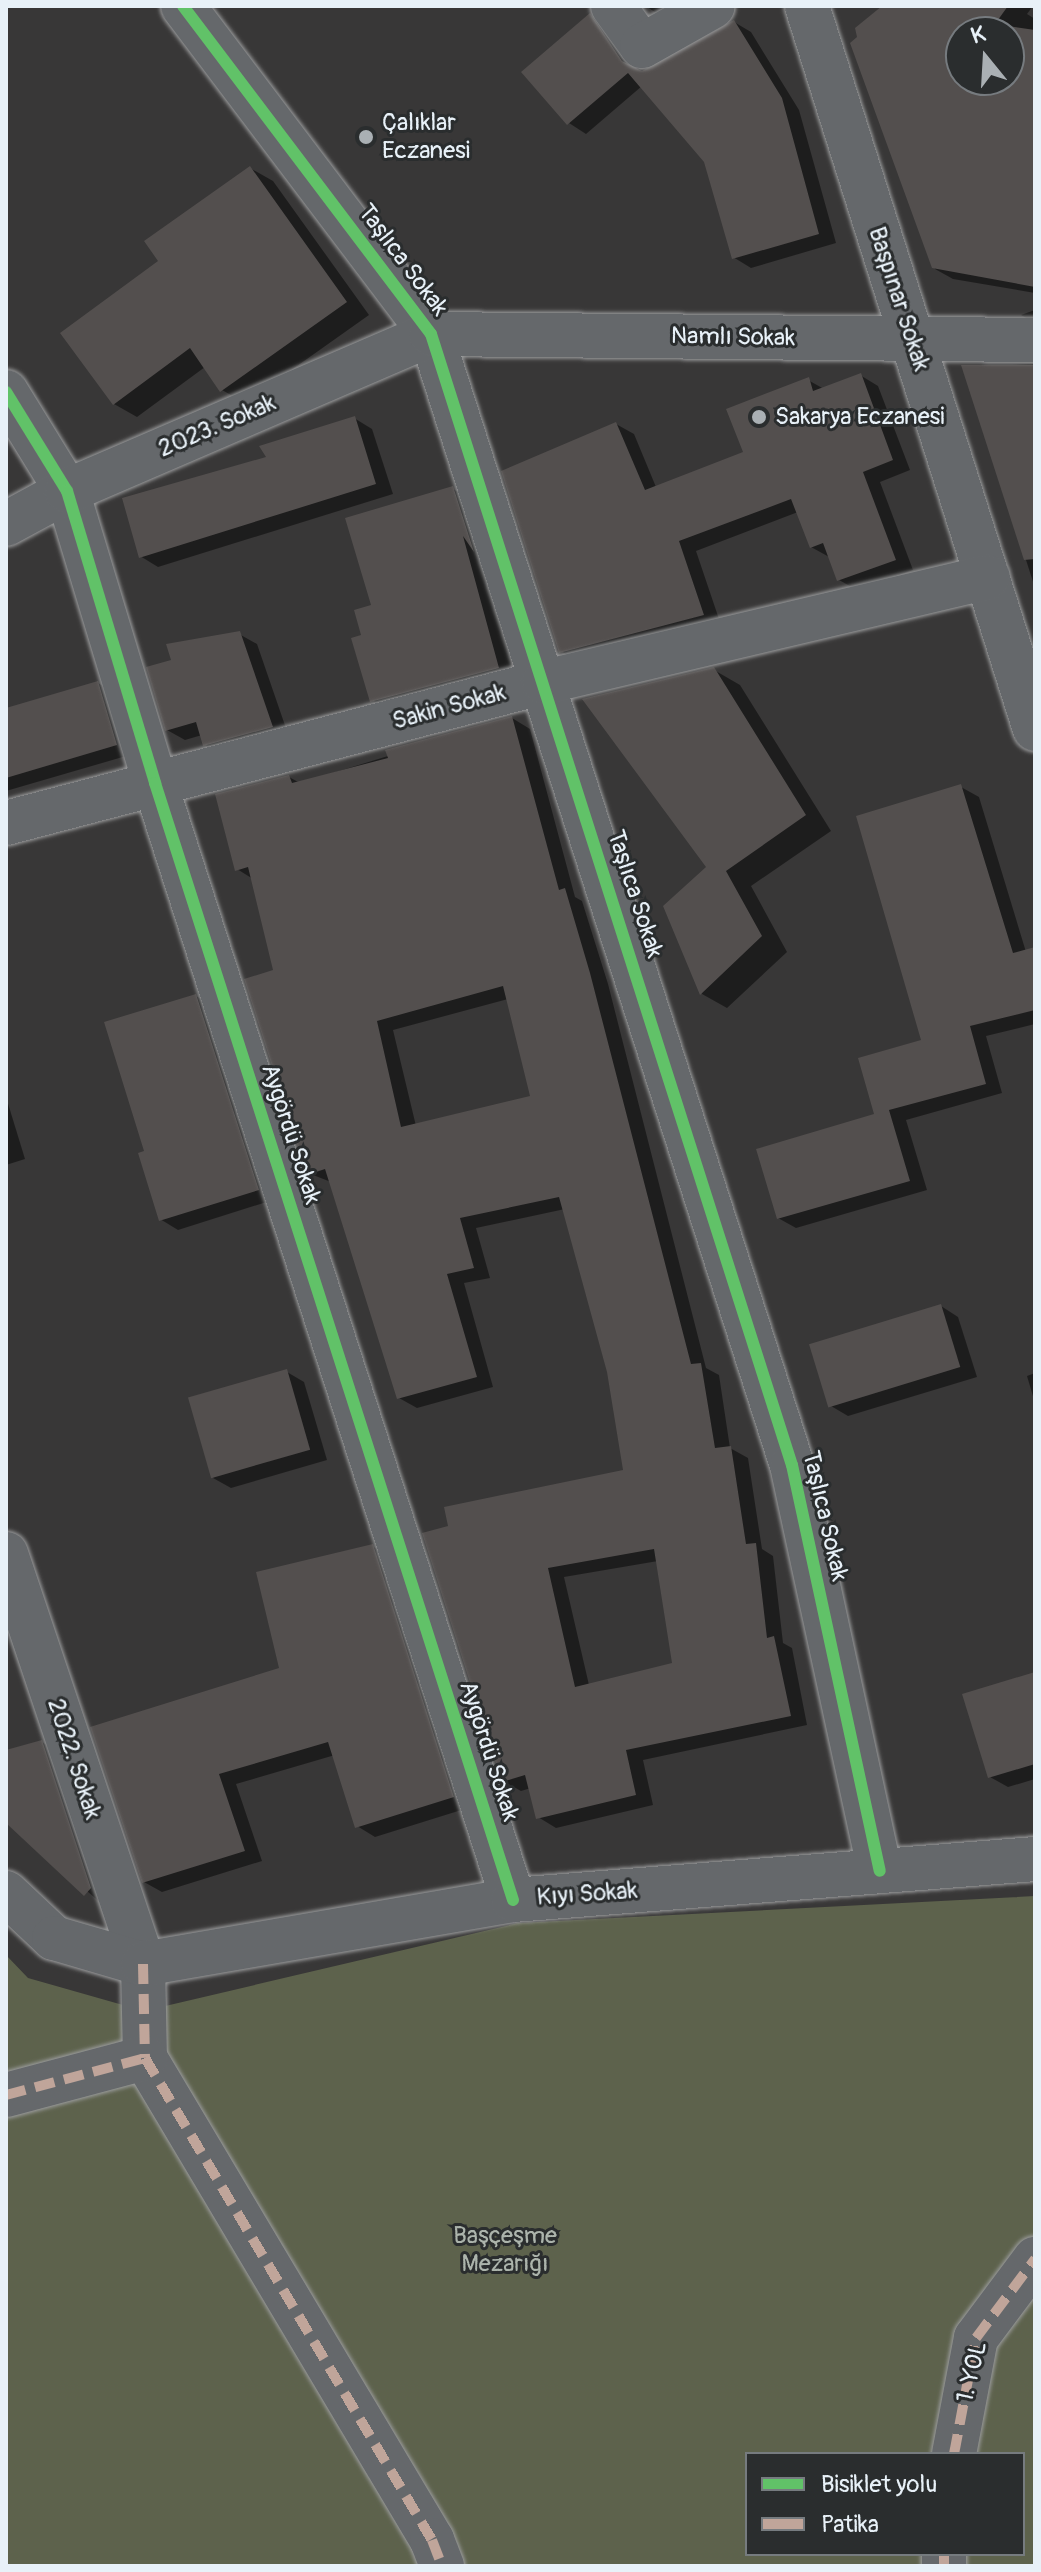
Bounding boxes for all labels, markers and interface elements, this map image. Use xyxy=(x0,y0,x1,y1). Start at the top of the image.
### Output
north arrow xyxy=(945,16,1025,96)
text: K xyxy=(968,20,989,50)
place label: Çalıklar Eczanesi xyxy=(382,109,470,165)
marker: Çalıklar Eczanesi xyxy=(357,128,375,146)
street label: Taşlıca Sokak xyxy=(352,198,454,322)
street label: Başpınar Sokak xyxy=(862,223,936,375)
street label: Namlı Sokak xyxy=(671,322,795,352)
street label: 2023. Sokak xyxy=(154,388,280,464)
place label: Sakarya Eczanesi xyxy=(775,403,945,431)
marker: Sakarya Eczanesi xyxy=(750,408,768,426)
street label: Sakin Sokak xyxy=(389,678,509,736)
street label: Taşlıca Sokak xyxy=(601,827,669,961)
street label: Aygördü Sokak xyxy=(255,1060,327,1208)
street label: Taşlıca Sokak xyxy=(796,1448,854,1584)
street label: Aygördü Sokak xyxy=(453,1677,525,1825)
street label: 2022. Sokak xyxy=(41,1695,107,1823)
street label: Kıyı Sokak xyxy=(536,1876,638,1912)
park label: Başçeşme Mezarığı xyxy=(453,2222,557,2278)
street label: 1. YOL xyxy=(950,2338,994,2406)
legend xyxy=(745,2452,1025,2556)
text: Bisiklet yolu xyxy=(821,2470,937,2499)
text: Patika xyxy=(821,2510,879,2539)

